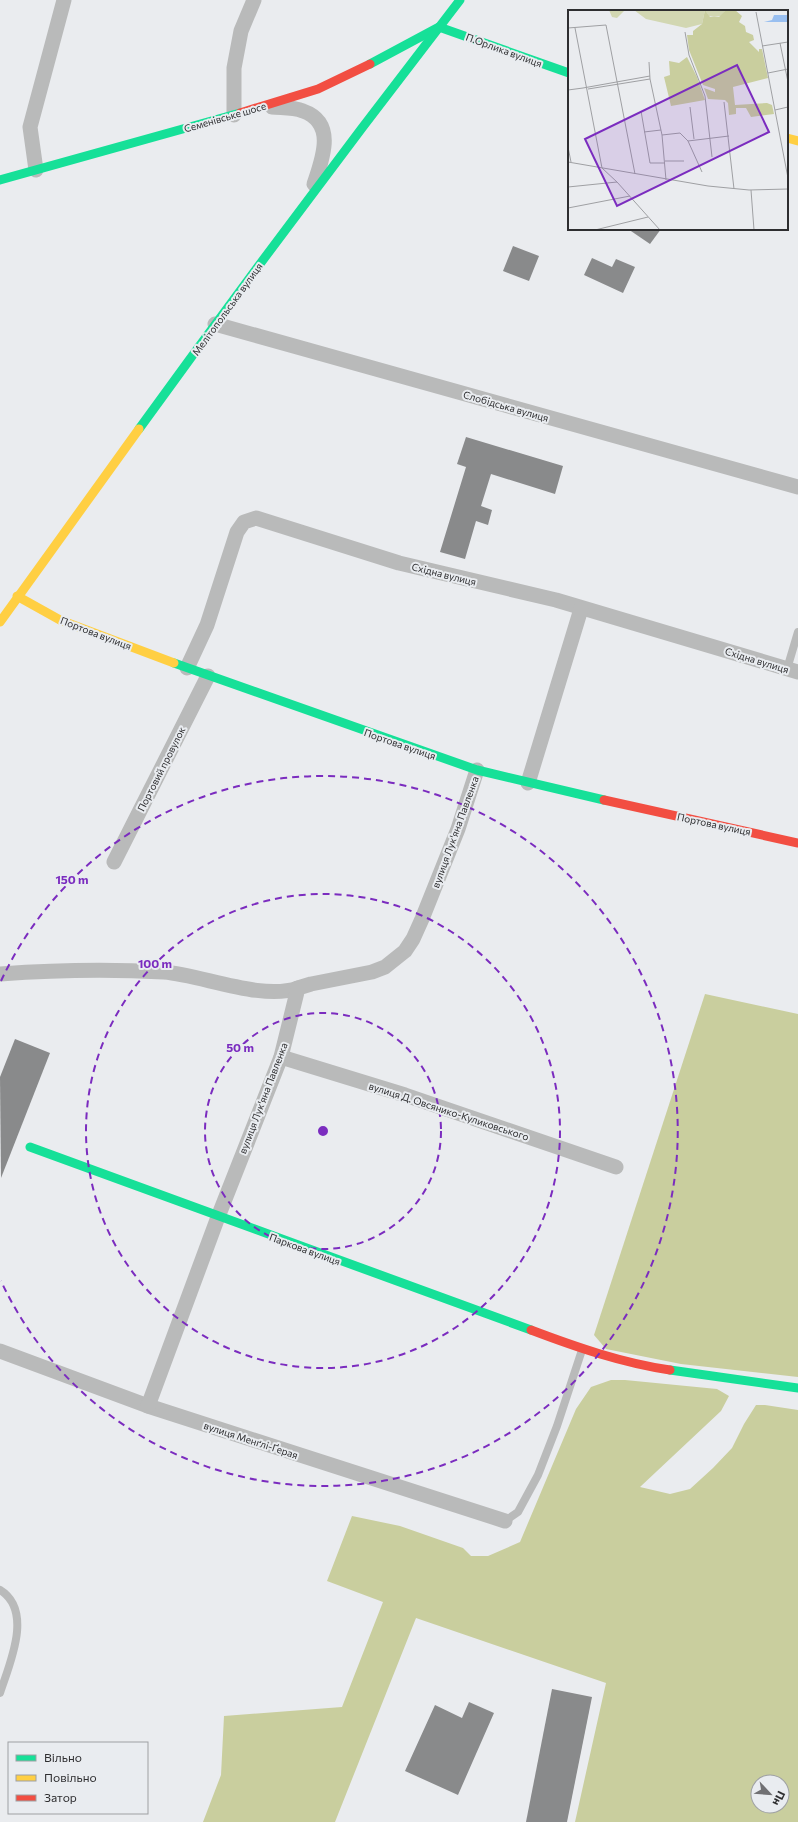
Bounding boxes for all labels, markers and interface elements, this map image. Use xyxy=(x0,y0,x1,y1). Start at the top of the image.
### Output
inset map xyxy=(568,10,788,230)
street label: П.Орлика вулиця xyxy=(464,31,544,69)
street label: Семенівське шосе xyxy=(183,100,267,134)
street label: Мелітопольська вулиця xyxy=(189,260,265,358)
street label: Слобідська вулиця xyxy=(462,388,550,424)
street label: Східна вулиця xyxy=(410,560,478,588)
street label: Портова вулиця xyxy=(59,614,133,652)
street label: Східна вулиця xyxy=(724,645,790,675)
street label: Портовий провулок xyxy=(134,724,188,813)
street label: Портова вулиця xyxy=(363,726,437,762)
street label: вулиця Лук'яна Павленка xyxy=(429,775,481,889)
street label: Портова вулиця xyxy=(676,810,752,838)
text: 150 m xyxy=(55,872,89,886)
text: 100 m xyxy=(138,956,172,970)
text: 50 m xyxy=(226,1040,254,1054)
street label: вулиця Лук'яна Павленка xyxy=(236,1041,290,1155)
street label: вулиця Д. Овсянико-Куликовського xyxy=(367,1079,531,1143)
centre of rings xyxy=(316,1124,330,1138)
street label: Паркова вулиця xyxy=(268,1231,342,1267)
street label: вулиця Менґлі-Ґерая xyxy=(202,1419,300,1461)
legend xyxy=(8,1742,148,1814)
text: Вільно xyxy=(44,1750,82,1764)
text: Повільно xyxy=(44,1770,97,1784)
north arrow xyxy=(750,1774,790,1814)
text: Пн xyxy=(770,1789,788,1808)
text: Затор xyxy=(44,1790,77,1804)

